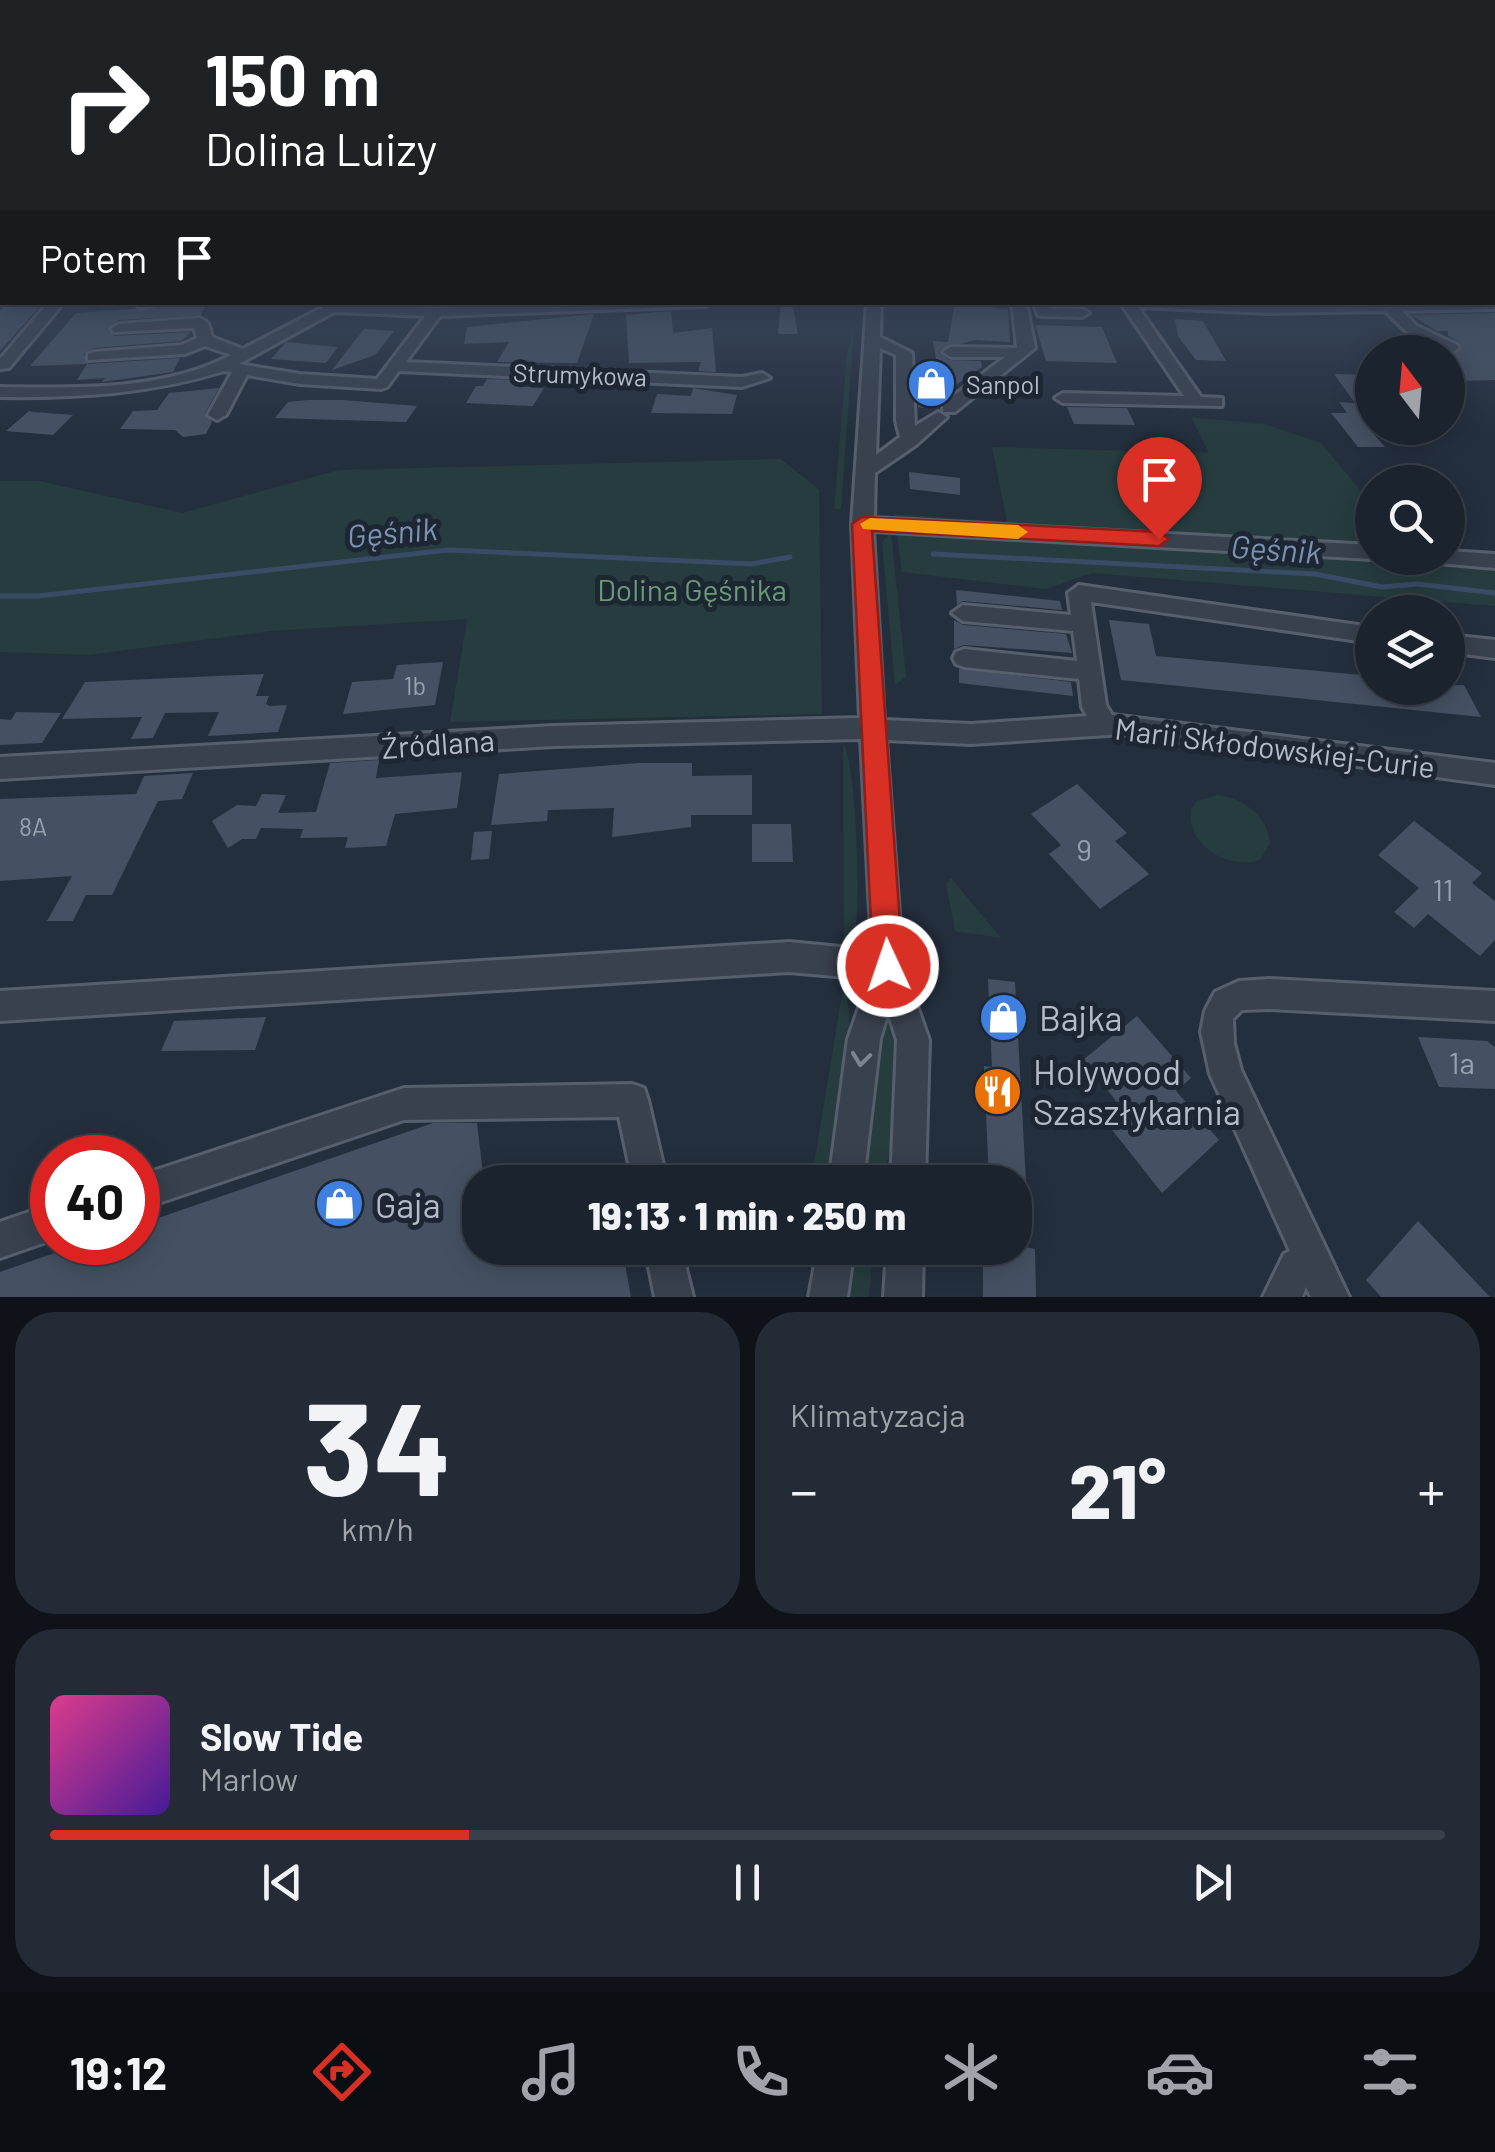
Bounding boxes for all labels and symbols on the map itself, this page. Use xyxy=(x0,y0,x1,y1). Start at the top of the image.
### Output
north arrow xyxy=(1355,335,1465,445)
street label: Strumykowa xyxy=(513,357,647,391)
shop icon: Sanpol xyxy=(905,358,957,410)
place label: Sanpol xyxy=(966,369,1040,399)
pin xyxy=(1117,437,1202,540)
water label: Gęśnik xyxy=(345,508,439,554)
water label: Gęśnik xyxy=(1230,526,1323,570)
park label: Dolina Gęśnika xyxy=(597,571,787,607)
house number: 1b xyxy=(404,670,426,700)
street label: Marii Skłodowskiej-Curie xyxy=(1113,710,1437,784)
street label: Źródlana xyxy=(380,721,496,765)
house number: 8A xyxy=(19,811,47,841)
house number: 9 xyxy=(1076,831,1092,867)
house number: 11 xyxy=(1432,871,1454,907)
position arrow xyxy=(836,914,940,1018)
shop icon: Bajka xyxy=(978,991,1030,1043)
place label: Bajka xyxy=(1039,996,1122,1038)
house number: 1a xyxy=(1449,1044,1475,1080)
place label: Holywood Szaszłykarnia xyxy=(1033,1050,1241,1132)
one-way arrow xyxy=(851,1052,872,1068)
restaurant icon: Holywood Szaszłykarnia xyxy=(972,1065,1024,1117)
speed limit sign: 40 xyxy=(30,1135,160,1265)
shop icon: Gaja xyxy=(314,1178,366,1230)
place label: Gaja xyxy=(375,1183,441,1225)

